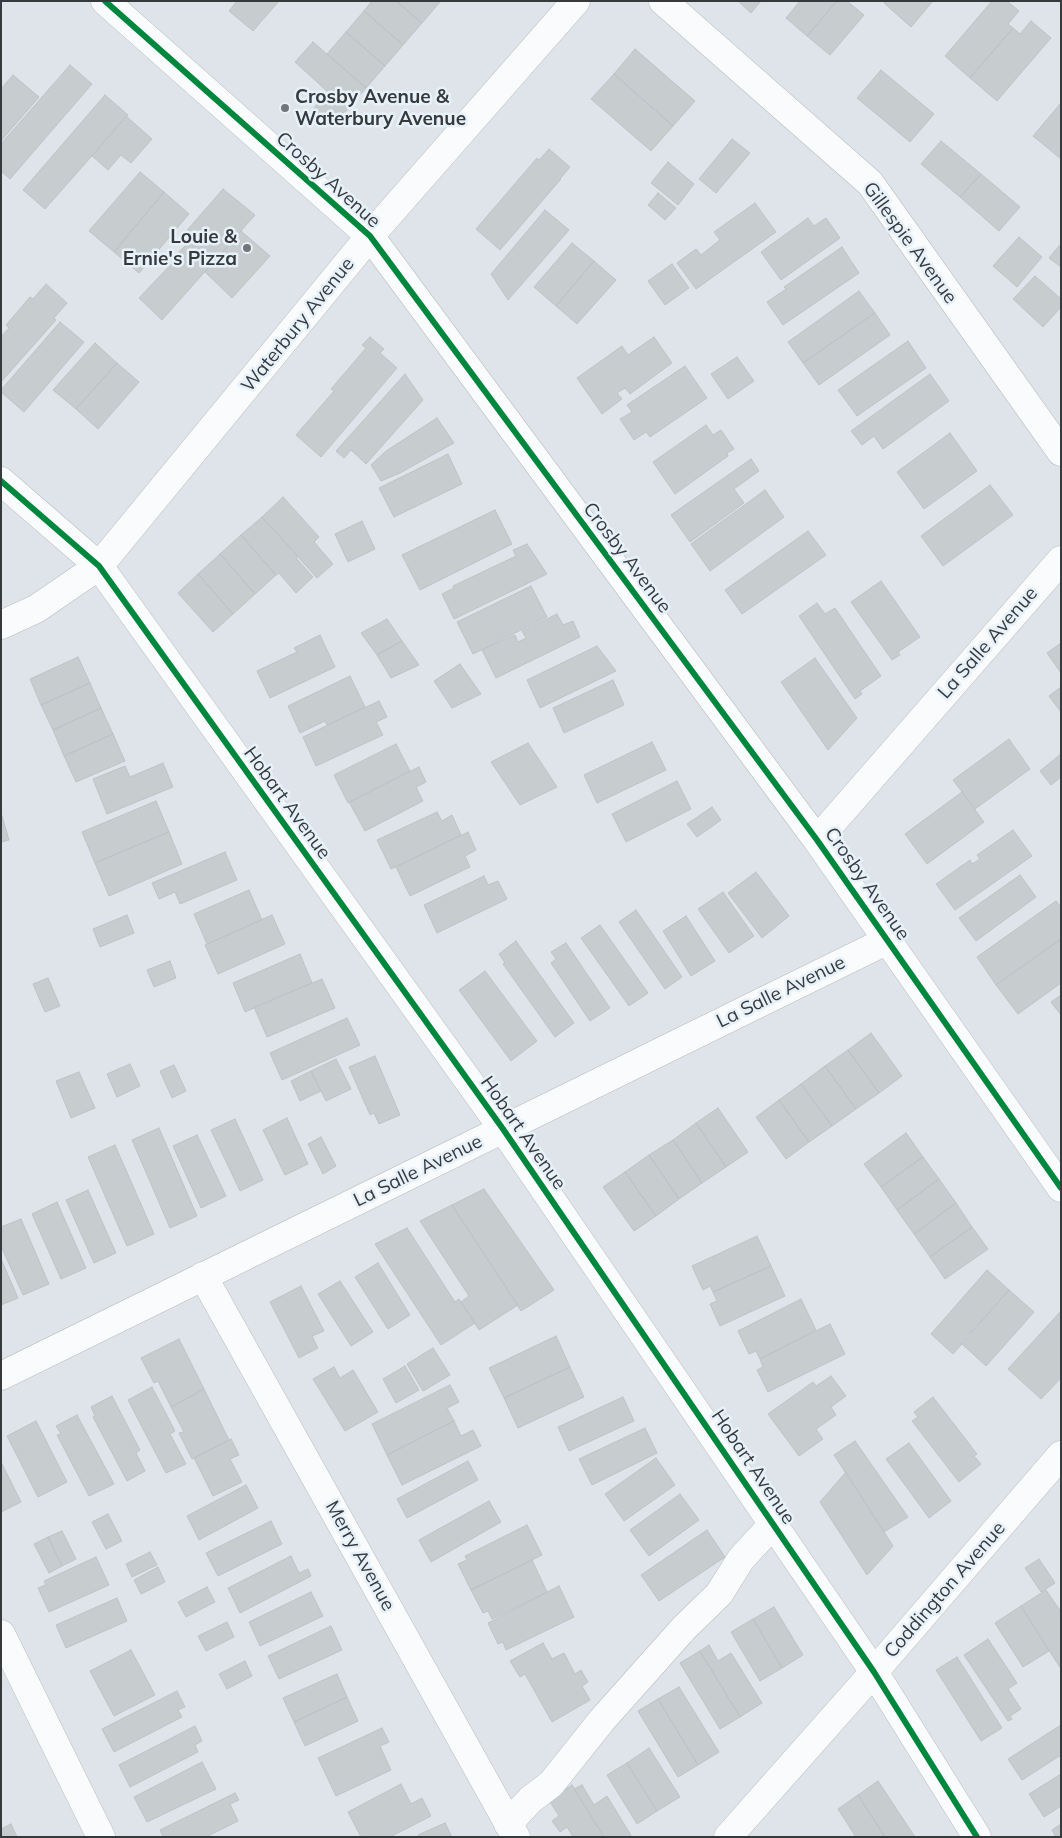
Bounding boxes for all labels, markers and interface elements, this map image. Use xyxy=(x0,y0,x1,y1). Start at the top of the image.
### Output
place label: Crosby Avenue & Waterbury Avenue xyxy=(295,86,466,130)
marker: Crosby Avenue & Waterbury Avenue xyxy=(279,102,291,114)
street label: Crosby Avenue xyxy=(271,127,385,233)
street label: Gillespie Avenue xyxy=(858,178,962,308)
place label: Louie & Ernie's Pizza xyxy=(123,226,237,270)
marker: Louie & Ernie's Pizza xyxy=(241,242,253,254)
street label: Waterbury Avenue xyxy=(237,253,359,397)
street label: Crosby Avenue xyxy=(578,498,676,618)
street label: La Salle Avenue xyxy=(933,583,1043,703)
street label: Hobart Avenue xyxy=(239,742,335,864)
street label: Crosby Avenue xyxy=(820,823,914,945)
street label: La Salle Avenue xyxy=(713,951,849,1033)
street label: Hobart Avenue xyxy=(475,1072,571,1194)
street label: La Salle Avenue xyxy=(350,1130,486,1212)
street label: Hobart Avenue xyxy=(706,1405,800,1529)
street label: Merry Avenue xyxy=(320,1497,400,1615)
street label: Coddington Avenue xyxy=(880,1517,1010,1663)

